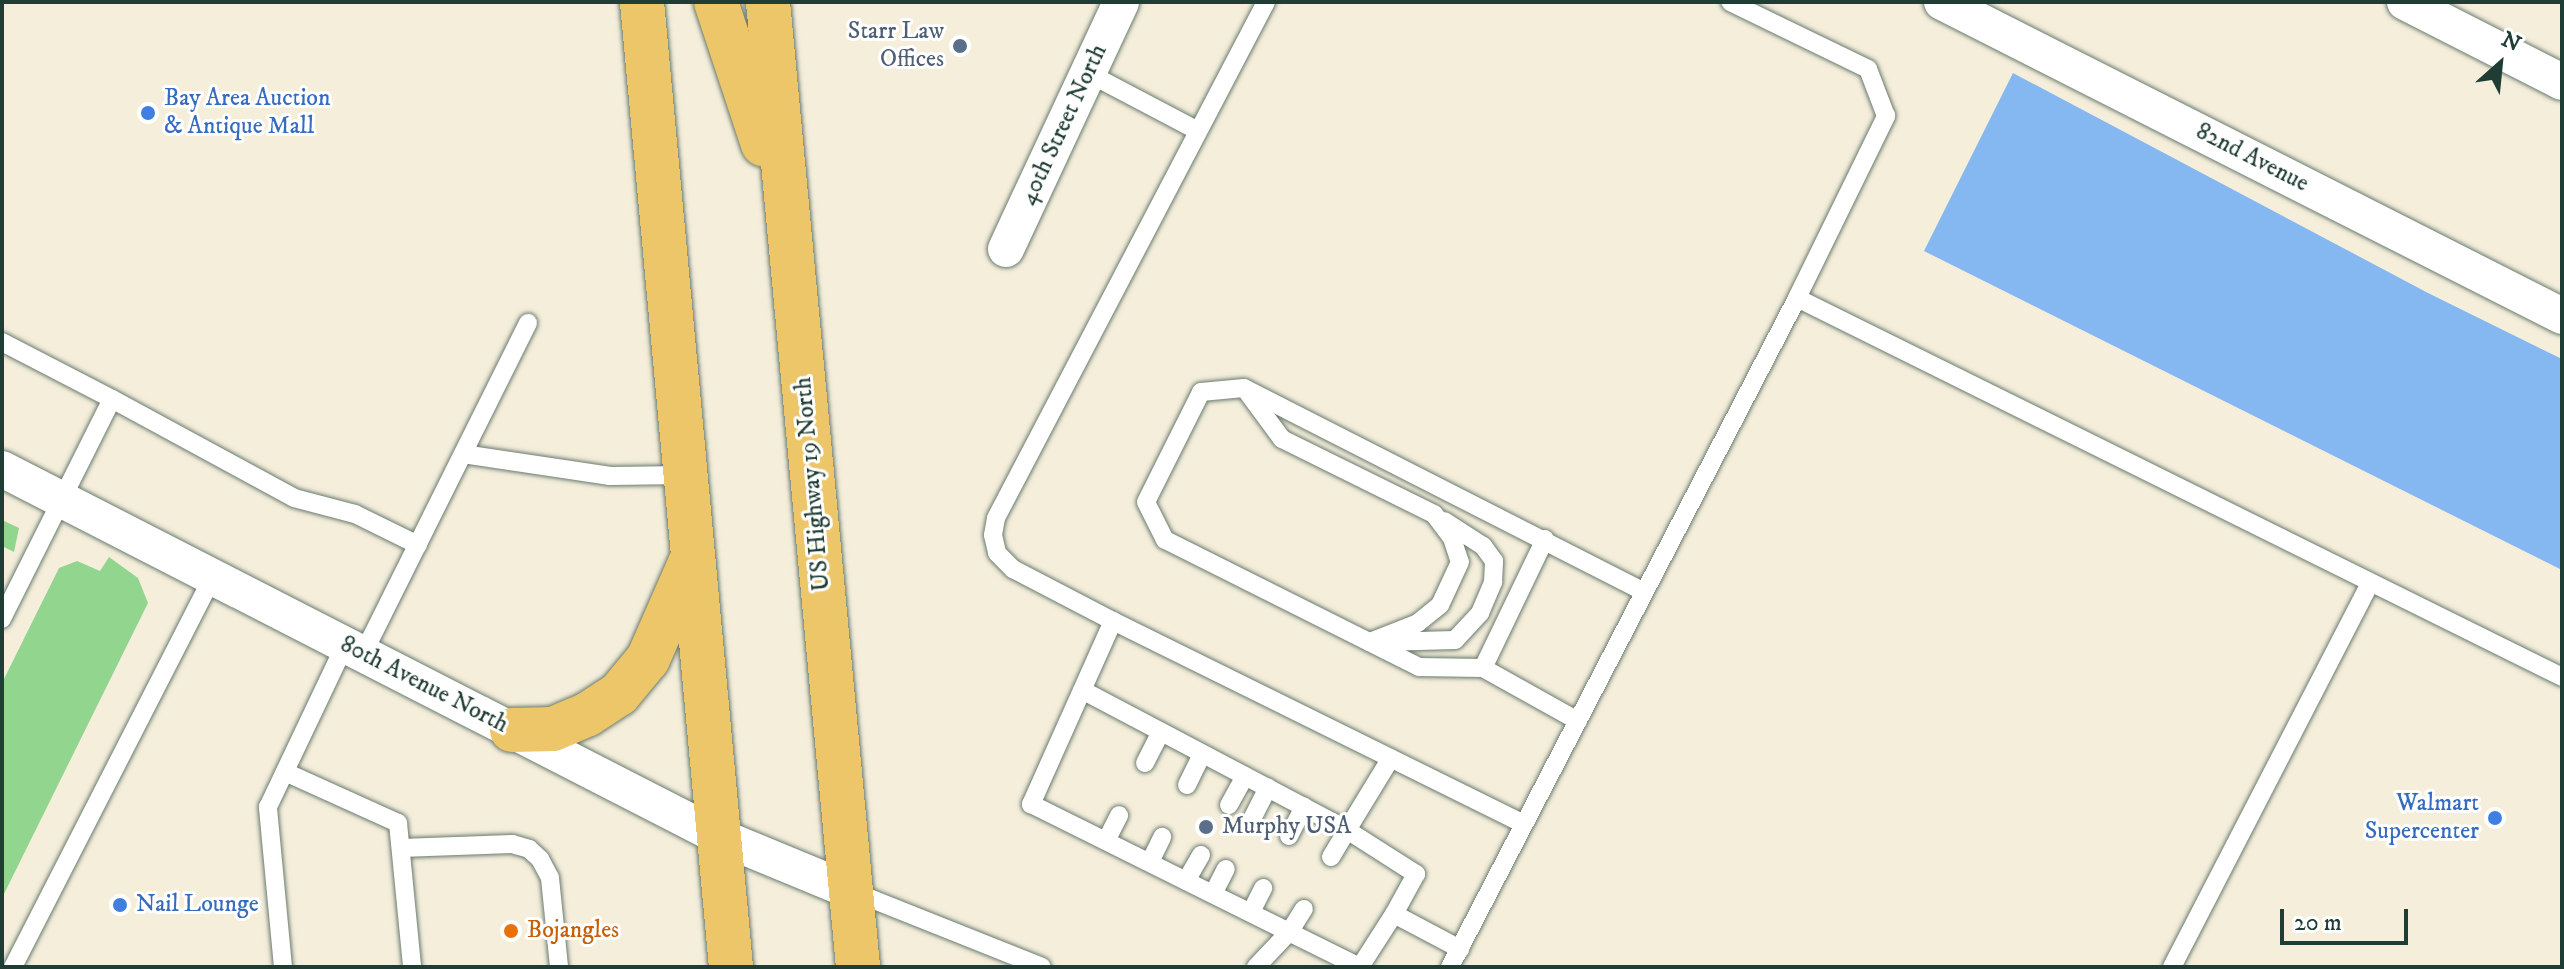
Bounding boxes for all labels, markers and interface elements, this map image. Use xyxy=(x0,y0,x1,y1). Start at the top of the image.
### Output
place label: Starr Law Offices xyxy=(848,18,944,74)
north arrow xyxy=(2460,24,2540,104)
text: N xyxy=(2497,26,2525,58)
marker: Starr Law Offices xyxy=(951,37,969,55)
street label: 40th Street North xyxy=(1014,40,1114,210)
place label: Bay Area Auction & Antique Mall xyxy=(164,85,331,141)
marker: Bay Area Auction & Antique Mall xyxy=(139,104,157,122)
street label: 82nd Avenue xyxy=(2191,117,2313,199)
street label: US Highway 19 North xyxy=(789,376,837,592)
street label: 80th Avenue North xyxy=(335,630,513,740)
place label: Walmart Supercenter xyxy=(2365,790,2479,846)
marker: Walmart Supercenter xyxy=(2486,809,2504,827)
place label: Murphy USA xyxy=(1222,813,1351,841)
marker: Murphy USA xyxy=(1197,818,1215,836)
place label: Nail Lounge xyxy=(136,891,259,919)
scale bar xyxy=(2284,893,2412,943)
marker: Nail Lounge xyxy=(111,896,129,914)
text: 20 m xyxy=(2294,908,2342,938)
place label: Bojangles xyxy=(527,917,619,945)
marker: Bojangles xyxy=(502,922,520,940)

